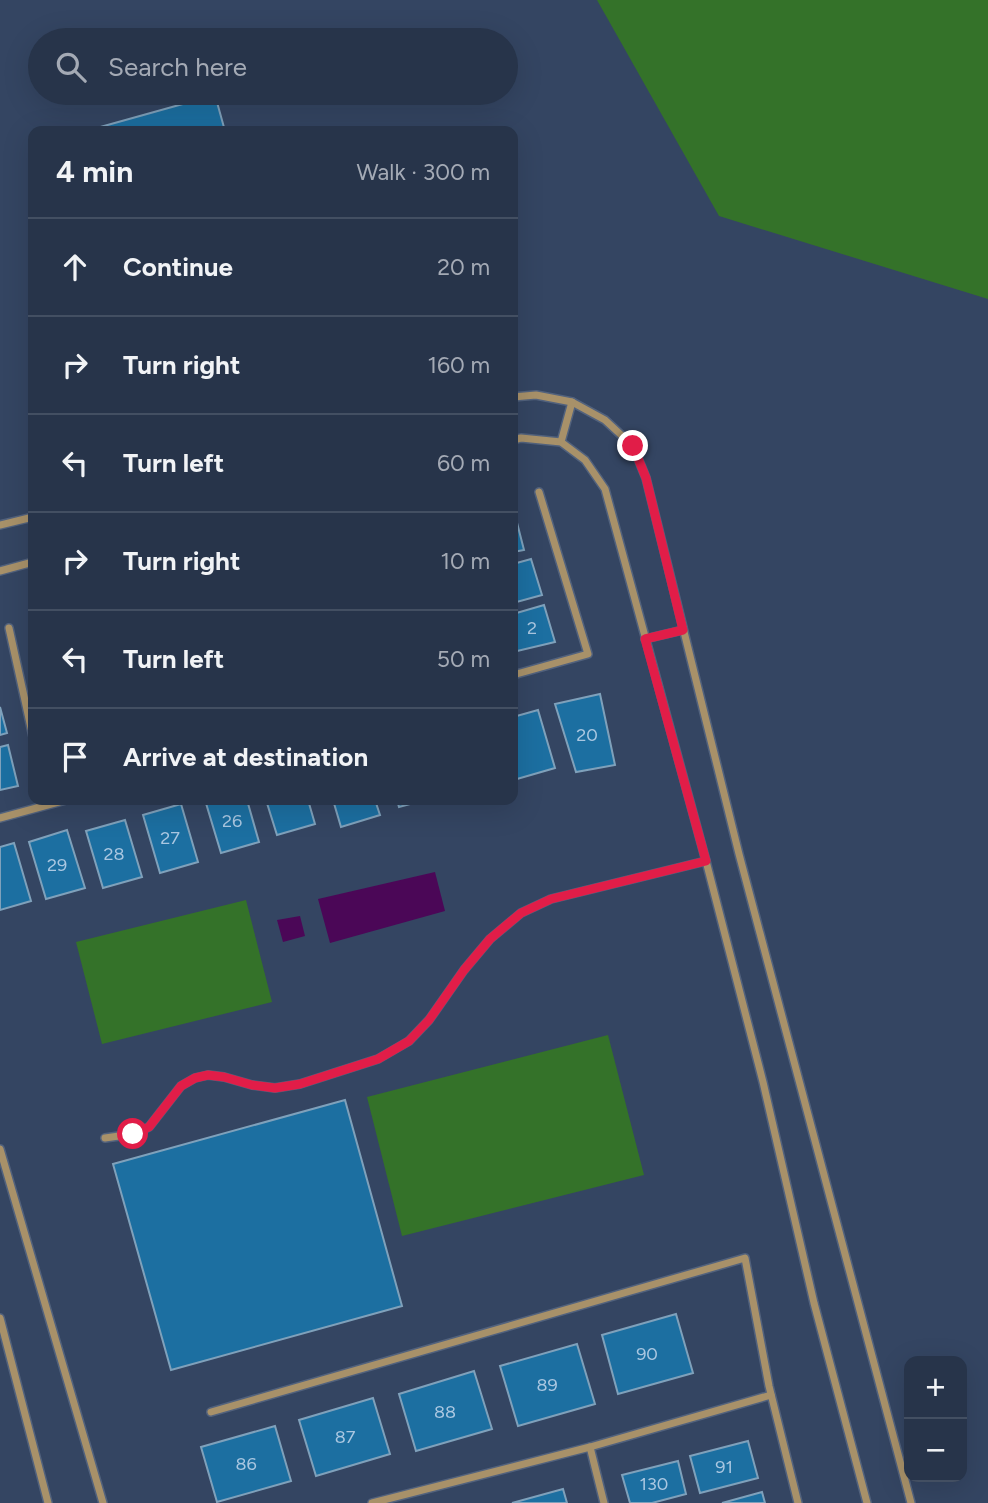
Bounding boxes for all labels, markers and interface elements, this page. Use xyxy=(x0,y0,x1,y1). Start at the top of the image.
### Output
search box xyxy=(28,28,518,105)
icon: search xyxy=(52,48,90,86)
text: Search here xyxy=(108,51,247,83)
text: 4 min xyxy=(56,153,133,190)
text: Walk · 300 m xyxy=(356,158,490,186)
icon: ahead xyxy=(56,248,94,286)
text: Continue xyxy=(123,251,233,283)
text: 20 m xyxy=(437,253,490,281)
icon: right xyxy=(56,346,94,384)
text: Turn right xyxy=(123,349,240,381)
text: 160 m xyxy=(427,351,490,379)
route end xyxy=(617,430,648,461)
icon: left xyxy=(56,444,94,482)
text: Turn left xyxy=(123,447,224,479)
text: 60 m xyxy=(437,449,490,477)
icon: right xyxy=(56,542,94,580)
text: Turn right xyxy=(123,545,240,577)
text: 10 m xyxy=(441,547,490,575)
house number: 2 xyxy=(527,617,537,639)
icon: left xyxy=(56,640,94,678)
text: Turn left xyxy=(123,643,224,675)
text: 50 m xyxy=(437,645,490,673)
house number: 20 xyxy=(576,724,598,746)
icon: arrive xyxy=(56,738,94,776)
text: Arrive at destination xyxy=(123,741,368,773)
house number: 26 xyxy=(222,810,242,832)
house number: 27 xyxy=(160,827,180,849)
house number: 28 xyxy=(103,843,125,865)
house number: 29 xyxy=(47,854,67,876)
route start xyxy=(117,1118,148,1149)
house number: 90 xyxy=(636,1343,658,1365)
map controls xyxy=(904,1356,967,1482)
button: + xyxy=(904,1356,967,1419)
house number: 89 xyxy=(536,1374,558,1396)
house number: 88 xyxy=(434,1401,456,1423)
button: − xyxy=(904,1419,967,1482)
house number: 87 xyxy=(335,1426,356,1448)
house number: 86 xyxy=(235,1453,257,1475)
house number: 91 xyxy=(715,1456,733,1478)
house number: 130 xyxy=(640,1473,668,1495)

